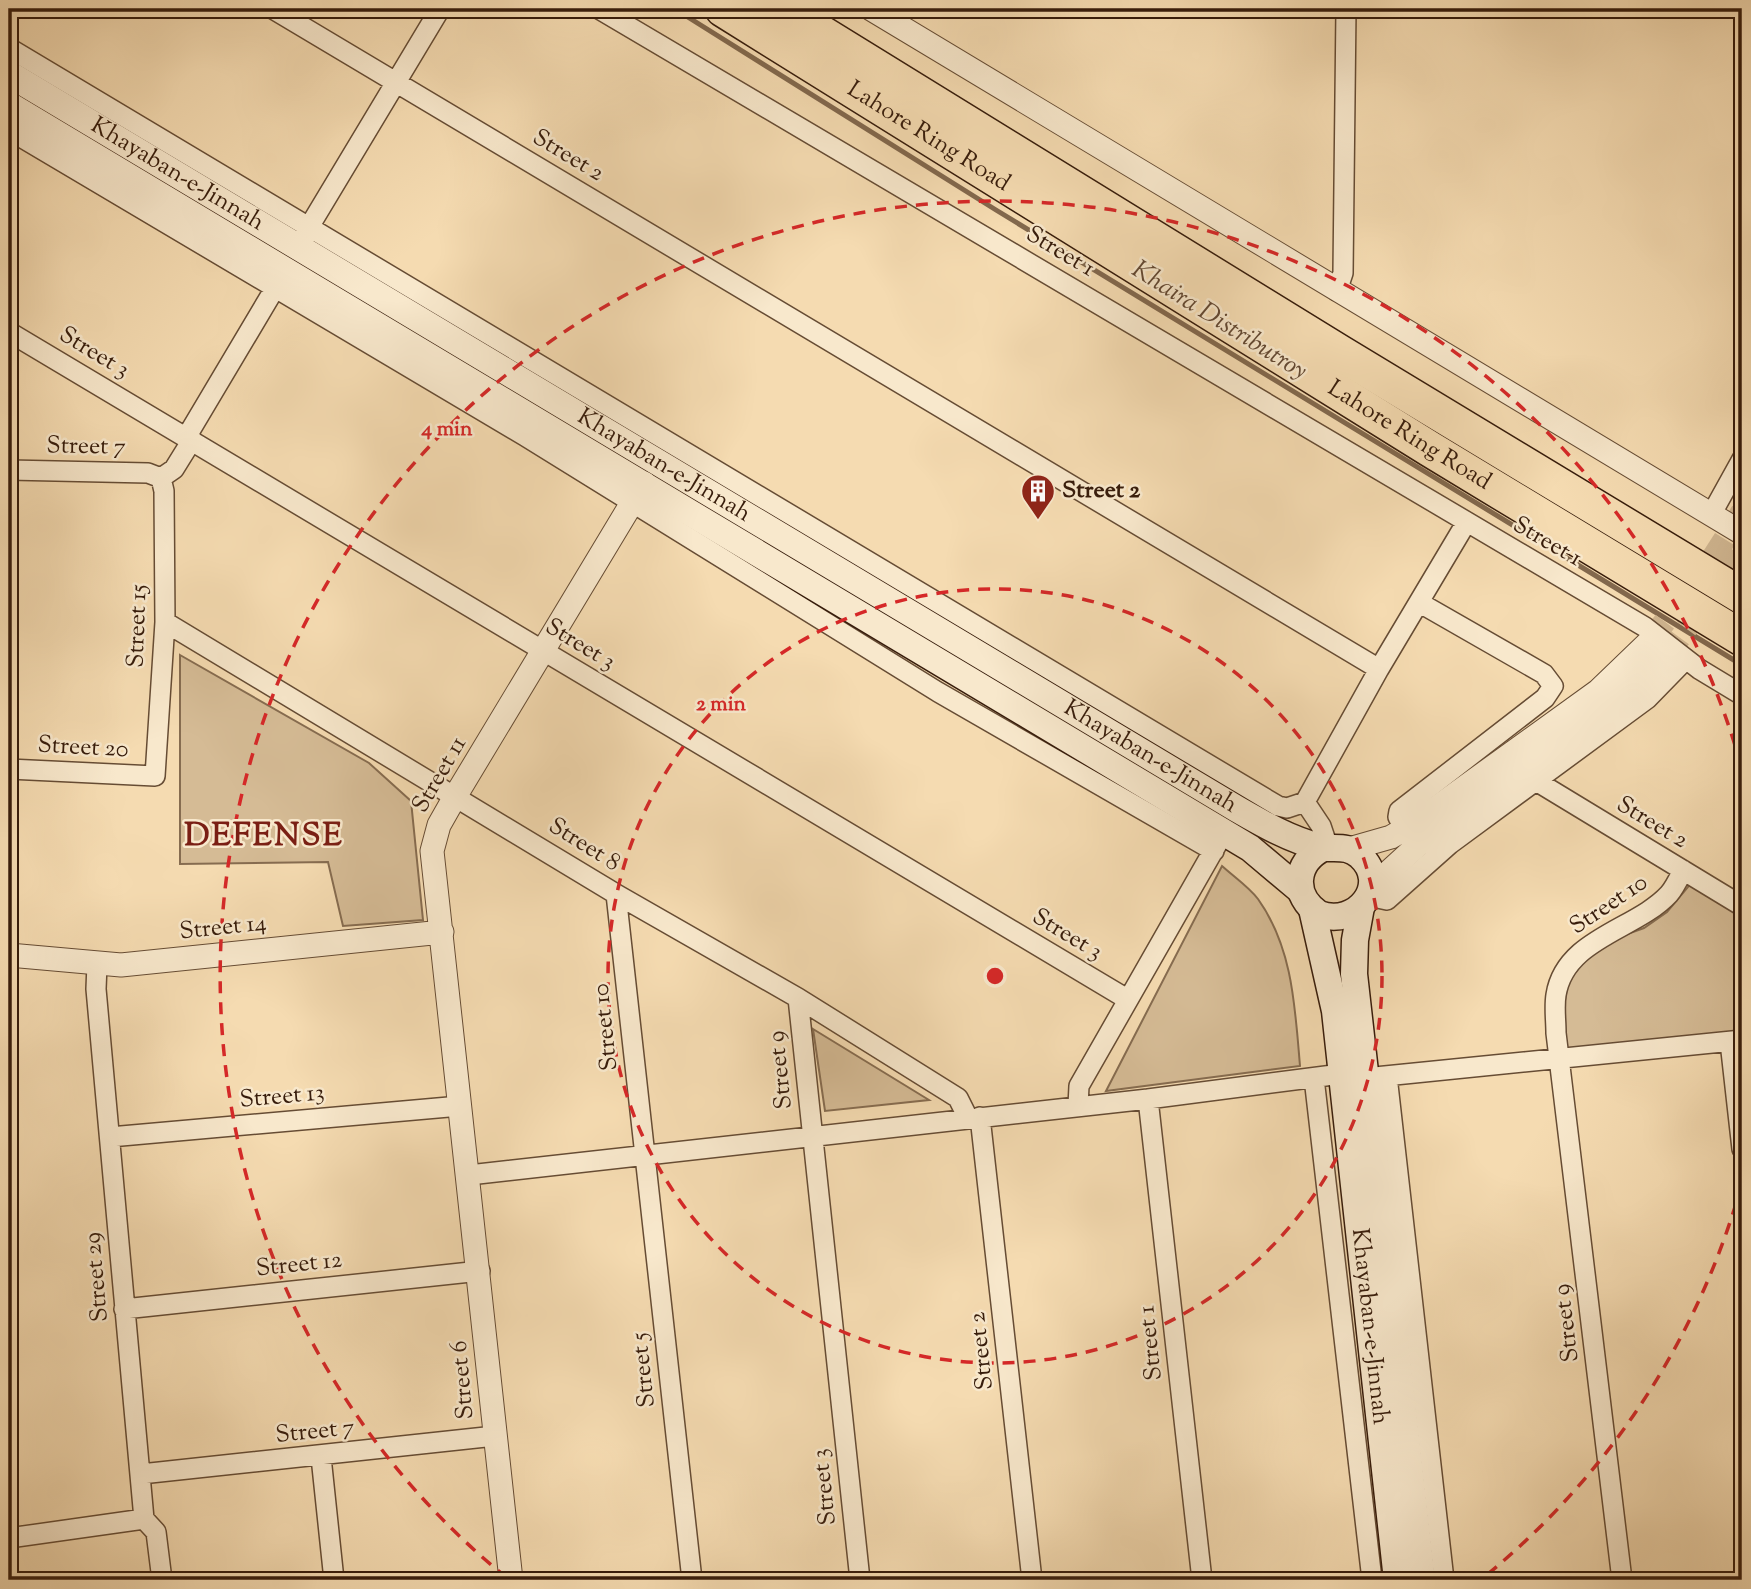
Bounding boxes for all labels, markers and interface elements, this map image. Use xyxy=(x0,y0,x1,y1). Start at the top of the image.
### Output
street label: Lahore Ring Road xyxy=(840,73,1017,201)
street label: Khayaban-e-Jinnah xyxy=(84,109,271,240)
street label: Street 2 xyxy=(526,121,610,191)
street label: Street 1 xyxy=(1019,218,1101,286)
water label: Khaira Distributroy xyxy=(1124,252,1314,390)
street label: Street 3 xyxy=(52,319,136,387)
street label: Lahore Ring Road xyxy=(1321,372,1498,499)
street label: Khayaban-e-Jinnah xyxy=(570,401,757,531)
text: 4 min xyxy=(421,415,473,445)
street label: Street 7 xyxy=(46,429,126,465)
building icon: Street 2 xyxy=(1019,472,1057,521)
place label: Street 2 xyxy=(1062,474,1141,508)
street label: Street 1 xyxy=(1506,508,1588,576)
street label: Street 15 xyxy=(120,584,156,668)
street label: Street 3 xyxy=(538,611,622,679)
text: 2 min xyxy=(696,690,747,720)
street label: Khayaban-e-Jinnah xyxy=(1057,692,1244,822)
street label: Street 20 xyxy=(37,729,129,767)
street label: Street 11 xyxy=(404,730,476,820)
street label: Street 2 xyxy=(1610,788,1694,858)
street label: Street 8 xyxy=(541,810,627,880)
district label: DEFENSE xyxy=(184,814,344,860)
street label: Street 10 xyxy=(1563,866,1655,944)
street label: Street 3 xyxy=(1025,901,1109,969)
street label: Street 14 xyxy=(178,907,268,949)
centre of rings xyxy=(983,964,1007,988)
street label: Street 10 xyxy=(585,982,627,1072)
street label: Street 9 xyxy=(760,1029,802,1111)
street label: Street 13 xyxy=(238,1076,326,1118)
street label: Khayaban-e-Jinnah xyxy=(1342,1227,1397,1427)
street label: Street 29 xyxy=(76,1231,118,1323)
street label: Street 12 xyxy=(254,1244,344,1286)
street label: Street 9 xyxy=(1545,1282,1589,1364)
street label: Street 1 xyxy=(1130,1304,1172,1382)
street label: Street 2 xyxy=(961,1310,1003,1392)
street label: Street 5 xyxy=(623,1331,665,1409)
street label: Street 6 xyxy=(443,1339,483,1421)
street label: Street 7 xyxy=(274,1411,356,1453)
street label: Street 3 xyxy=(804,1447,846,1527)

